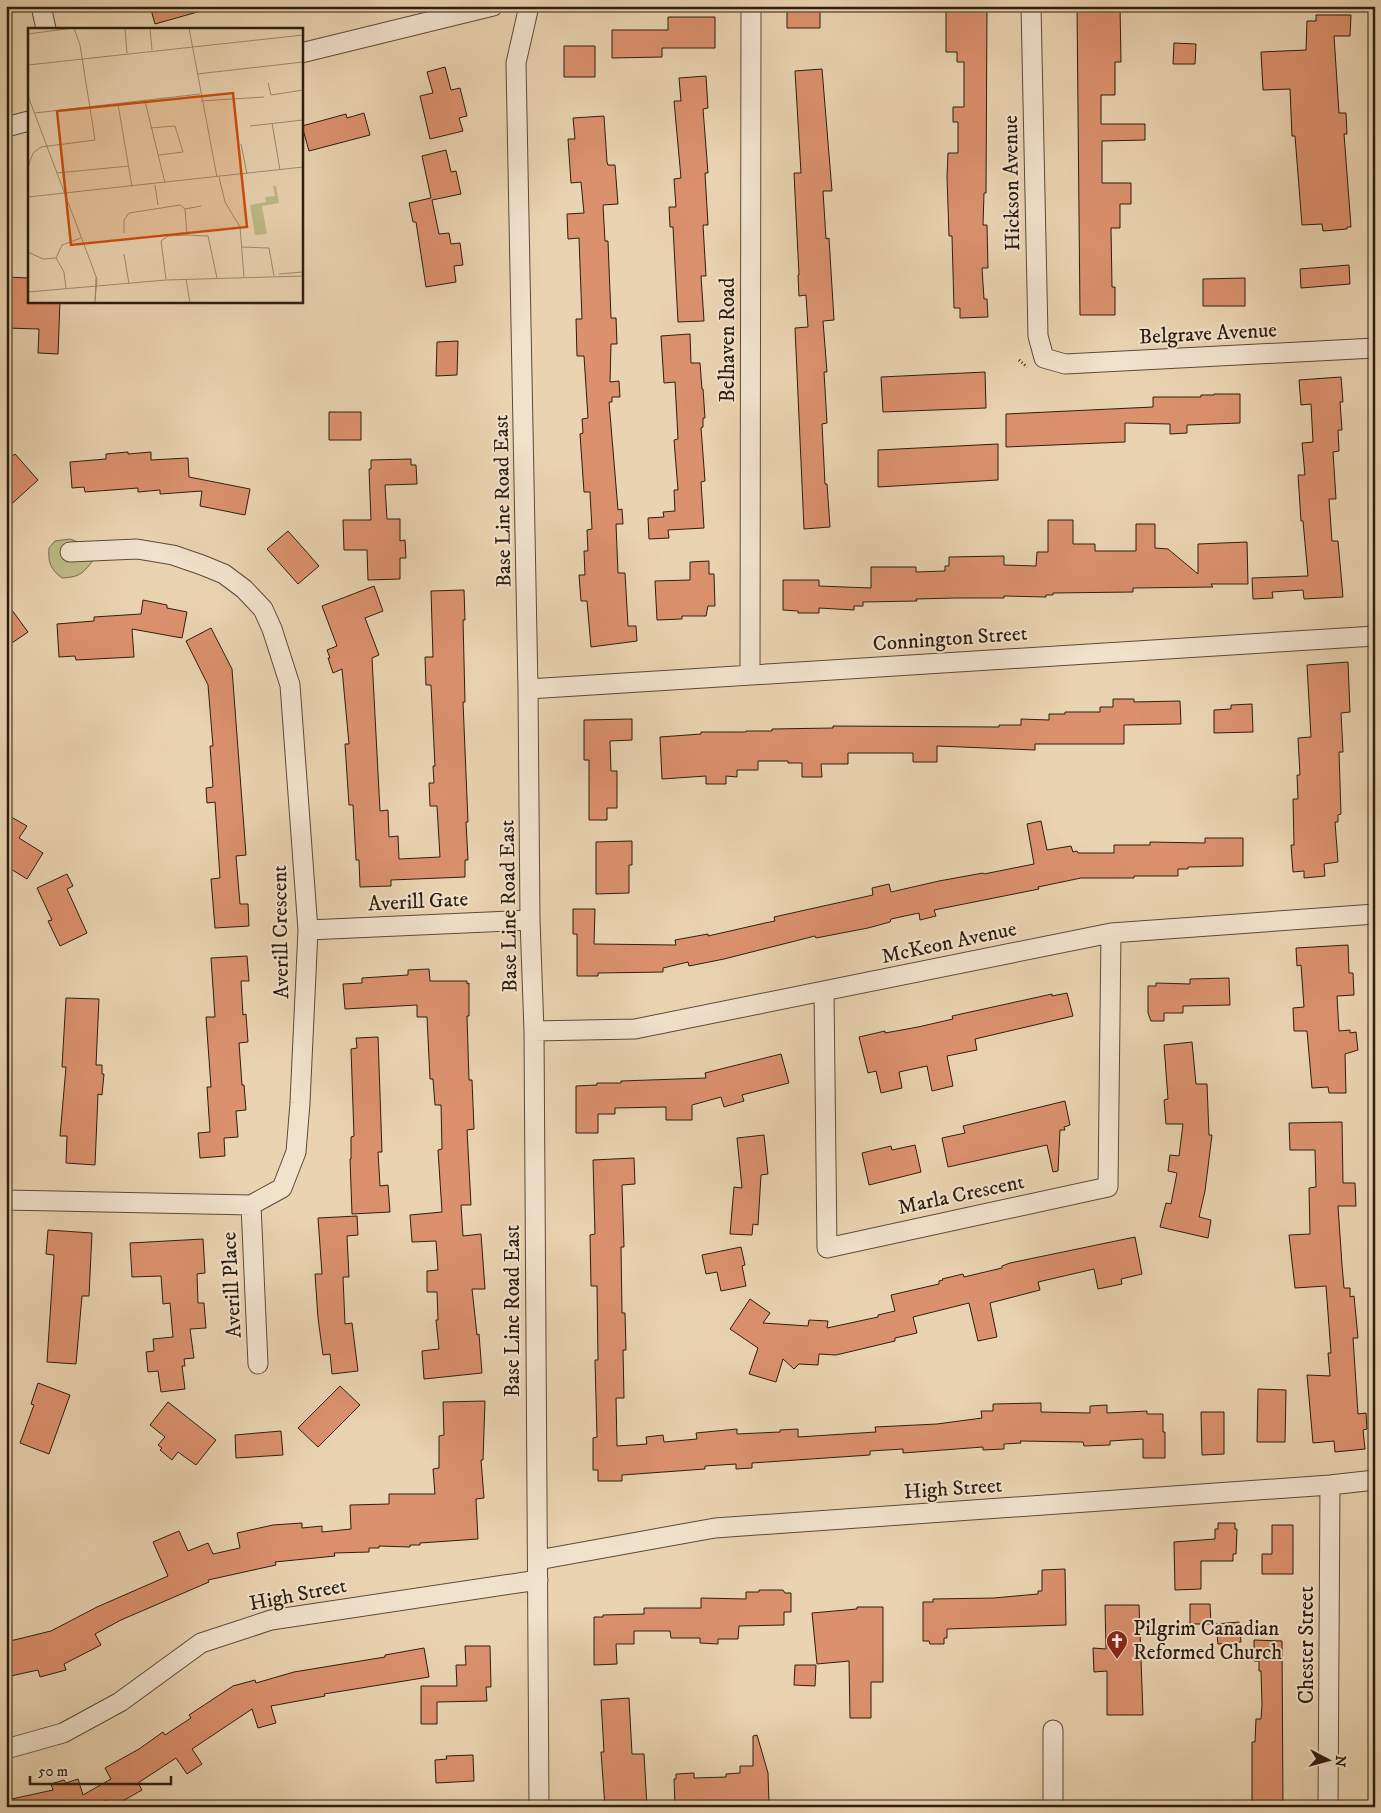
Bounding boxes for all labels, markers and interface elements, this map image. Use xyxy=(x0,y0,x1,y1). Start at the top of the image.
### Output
inset map xyxy=(28,28,302,302)
street label: Hickson Avenue xyxy=(998,115,1026,251)
street label: Belhaven Road xyxy=(715,277,741,403)
street label: Belgrave Avenue xyxy=(1138,317,1278,351)
street label: Base Line Road East xyxy=(488,414,518,588)
street label: Connington Street xyxy=(872,621,1028,657)
street label: Base Line Road East xyxy=(494,819,524,993)
street label: Averill Crescent xyxy=(267,865,295,999)
street label: Averill Gate xyxy=(367,886,469,918)
street label: McKeon Avenue xyxy=(879,916,1019,970)
street label: Marla Crescent xyxy=(896,1169,1027,1221)
street label: Base Line Road East xyxy=(500,1224,526,1397)
street label: Averill Place xyxy=(216,1231,248,1339)
street label: High Street xyxy=(903,1473,1003,1505)
street label: High Street xyxy=(247,1573,349,1617)
street label: Chester Street xyxy=(1294,1586,1320,1704)
place label: Pilgrim Canadian Reformed Church xyxy=(1133,1616,1282,1666)
church icon: Pilgrim Canadian Reformed Church xyxy=(1105,1629,1129,1660)
north arrow xyxy=(1304,1736,1354,1786)
scale bar xyxy=(30,1753,171,1785)
text: N xyxy=(1330,1755,1349,1768)
text: 50 m xyxy=(38,1762,68,1781)

